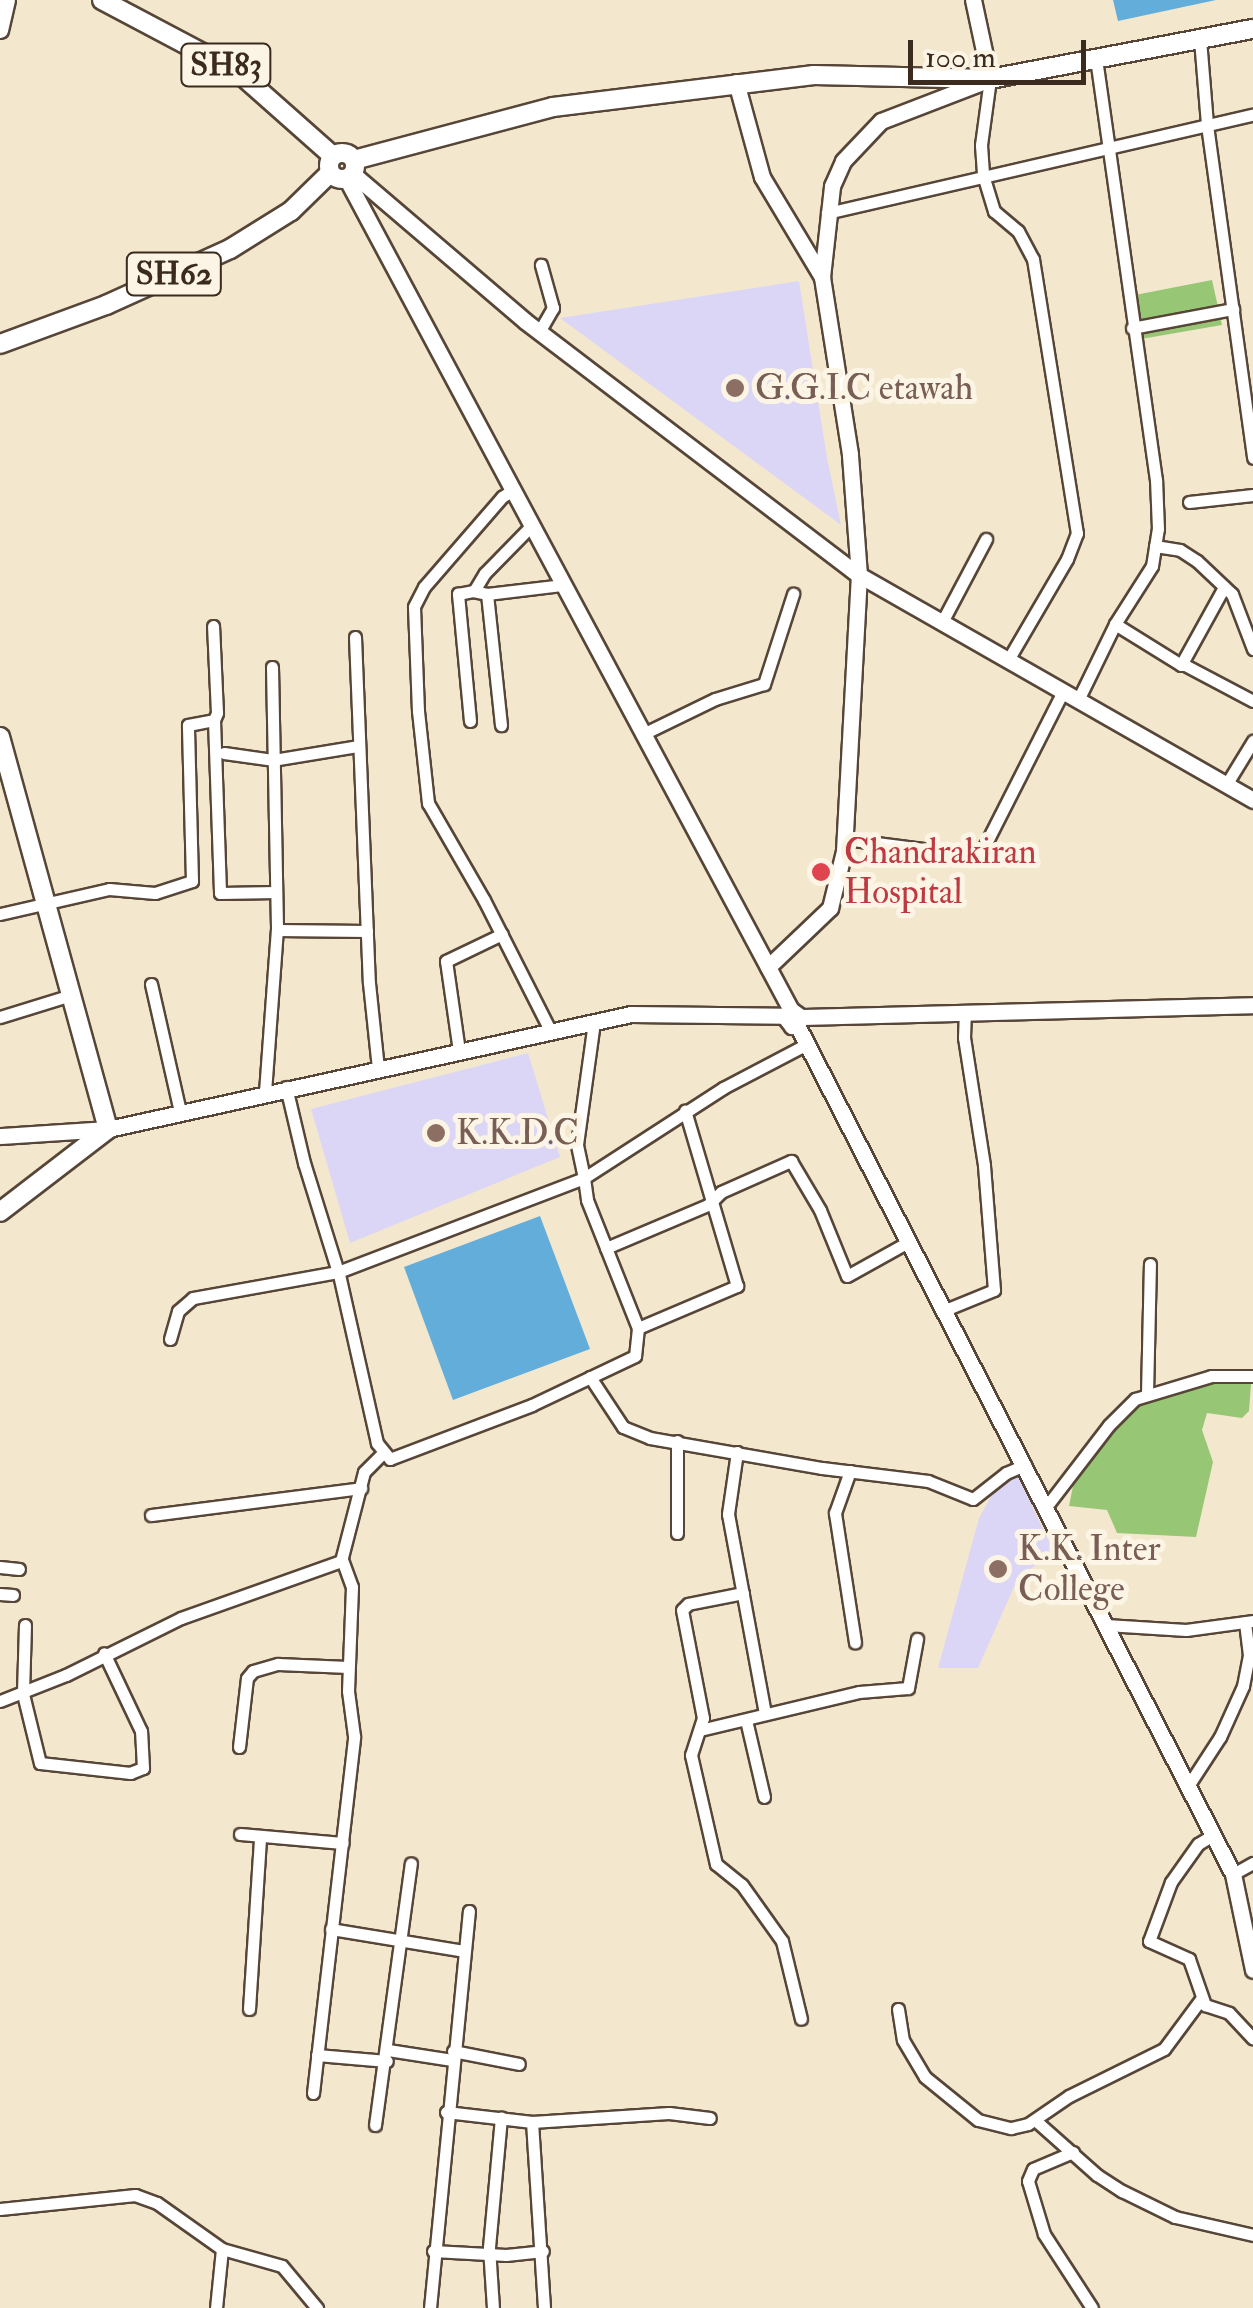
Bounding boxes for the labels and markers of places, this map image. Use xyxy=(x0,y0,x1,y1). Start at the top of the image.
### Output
place label: G.G.I.C etawah xyxy=(755,367,973,409)
marker: G.G.I.C etawah xyxy=(724,377,746,399)
place label: Chandrakiran Hospital xyxy=(844,831,1037,913)
marker: Chandrakiran Hospital xyxy=(808,859,834,885)
place label: K.K.D.C xyxy=(456,1112,579,1154)
marker: K.K.D.C xyxy=(425,1122,447,1144)
place label: K.K. Inter College xyxy=(1018,1528,1160,1610)
marker: K.K. Inter College xyxy=(987,1558,1009,1580)

